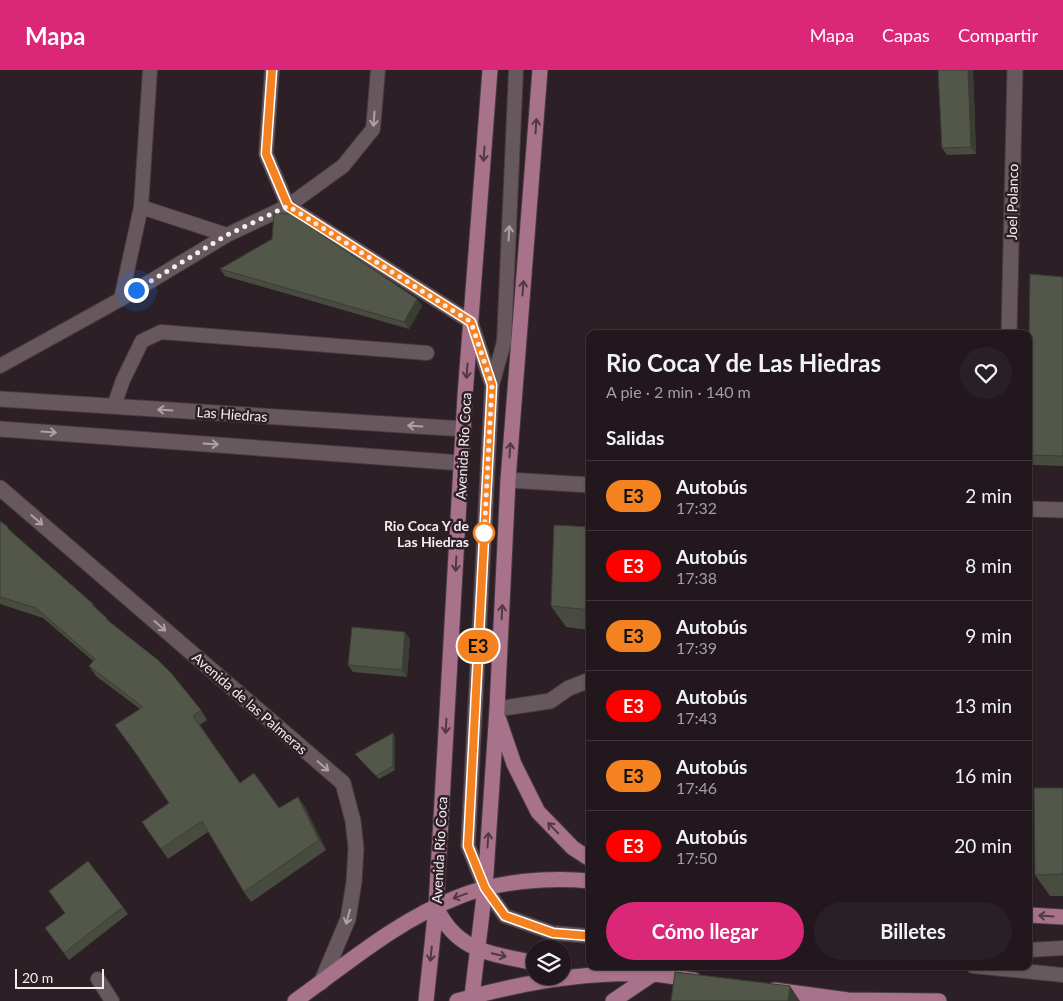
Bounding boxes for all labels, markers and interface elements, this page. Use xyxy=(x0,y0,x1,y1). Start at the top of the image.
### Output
text: Mapa xyxy=(25,21,85,50)
text: Mapa xyxy=(810,24,854,46)
text: Capas xyxy=(882,24,930,46)
text: Compartir xyxy=(958,24,1038,46)
one-way arrow xyxy=(369,110,379,126)
one-way arrow xyxy=(531,118,540,134)
one-way arrow xyxy=(479,145,489,161)
street label: Joel Polanco xyxy=(1003,164,1021,240)
one-way arrow xyxy=(504,225,513,241)
your location xyxy=(124,278,149,303)
one-way arrow xyxy=(518,280,528,296)
button: heart xyxy=(960,347,1012,399)
text: Rio Coca Y de Las Hiedras xyxy=(606,348,881,377)
one-way arrow xyxy=(463,363,472,379)
text: A pie · 2 min · 140 m xyxy=(606,382,751,401)
street label: Avenida Río Coca xyxy=(452,392,474,500)
street label: Las Hiedras xyxy=(196,403,268,425)
one-way arrow xyxy=(158,405,174,414)
one-way arrow xyxy=(407,422,423,431)
text: Salidas xyxy=(606,426,664,449)
one-way arrow xyxy=(40,427,56,437)
one-way arrow xyxy=(202,440,218,449)
one-way arrow xyxy=(506,442,515,458)
text: Autobús xyxy=(676,475,747,498)
text: 2 min xyxy=(965,484,1012,507)
text: E3 xyxy=(623,485,644,507)
text: 17:32 xyxy=(676,498,717,517)
one-way arrow xyxy=(30,514,43,525)
place label: Rio Coca Y de Las Hiedras xyxy=(384,517,470,550)
marker: Rio Coca Y de Las Hiedras xyxy=(473,522,495,544)
text: Autobús xyxy=(676,545,747,568)
text: 8 min xyxy=(965,554,1012,577)
text: E3 xyxy=(623,555,644,577)
one-way arrow xyxy=(451,556,460,572)
text: 17:38 xyxy=(676,568,717,587)
one-way arrow xyxy=(497,604,506,620)
text: Autobús xyxy=(676,615,747,638)
one-way arrow xyxy=(154,620,167,631)
text: 9 min xyxy=(965,624,1012,647)
text: E3 xyxy=(623,625,644,647)
line badge: E3 xyxy=(456,630,500,662)
text: E3 xyxy=(468,635,488,657)
text: 17:39 xyxy=(676,638,717,657)
street label: Avenida de las Palmeras xyxy=(189,648,311,758)
text: Autobús xyxy=(676,685,747,708)
text: 13 min xyxy=(954,694,1012,717)
text: E3 xyxy=(623,695,644,717)
text: 17:43 xyxy=(676,708,717,727)
one-way arrow xyxy=(442,718,451,734)
text: Autobús xyxy=(676,755,747,778)
one-way arrow xyxy=(317,760,330,772)
text: 16 min xyxy=(954,764,1012,787)
text: E3 xyxy=(623,765,644,787)
text: 17:46 xyxy=(676,778,717,797)
street label: Avenida Río Coca xyxy=(428,796,450,904)
one-way arrow xyxy=(547,821,559,834)
text: Autobús xyxy=(676,825,747,848)
one-way arrow xyxy=(484,832,493,848)
text: 20 min xyxy=(954,834,1012,857)
text: E3 xyxy=(623,835,644,857)
text: 17:50 xyxy=(676,848,717,867)
one-way arrow xyxy=(453,892,468,901)
button: Cómo llegar xyxy=(606,902,804,960)
button: Billetes xyxy=(814,902,1012,960)
one-way arrow xyxy=(342,909,352,925)
one-way arrow xyxy=(1038,911,1054,920)
map controls xyxy=(526,940,571,985)
button: layers xyxy=(526,940,571,985)
one-way arrow xyxy=(426,945,436,961)
one-way arrow xyxy=(491,951,507,960)
scale bar xyxy=(15,966,104,989)
text: 20 m xyxy=(22,969,53,986)

